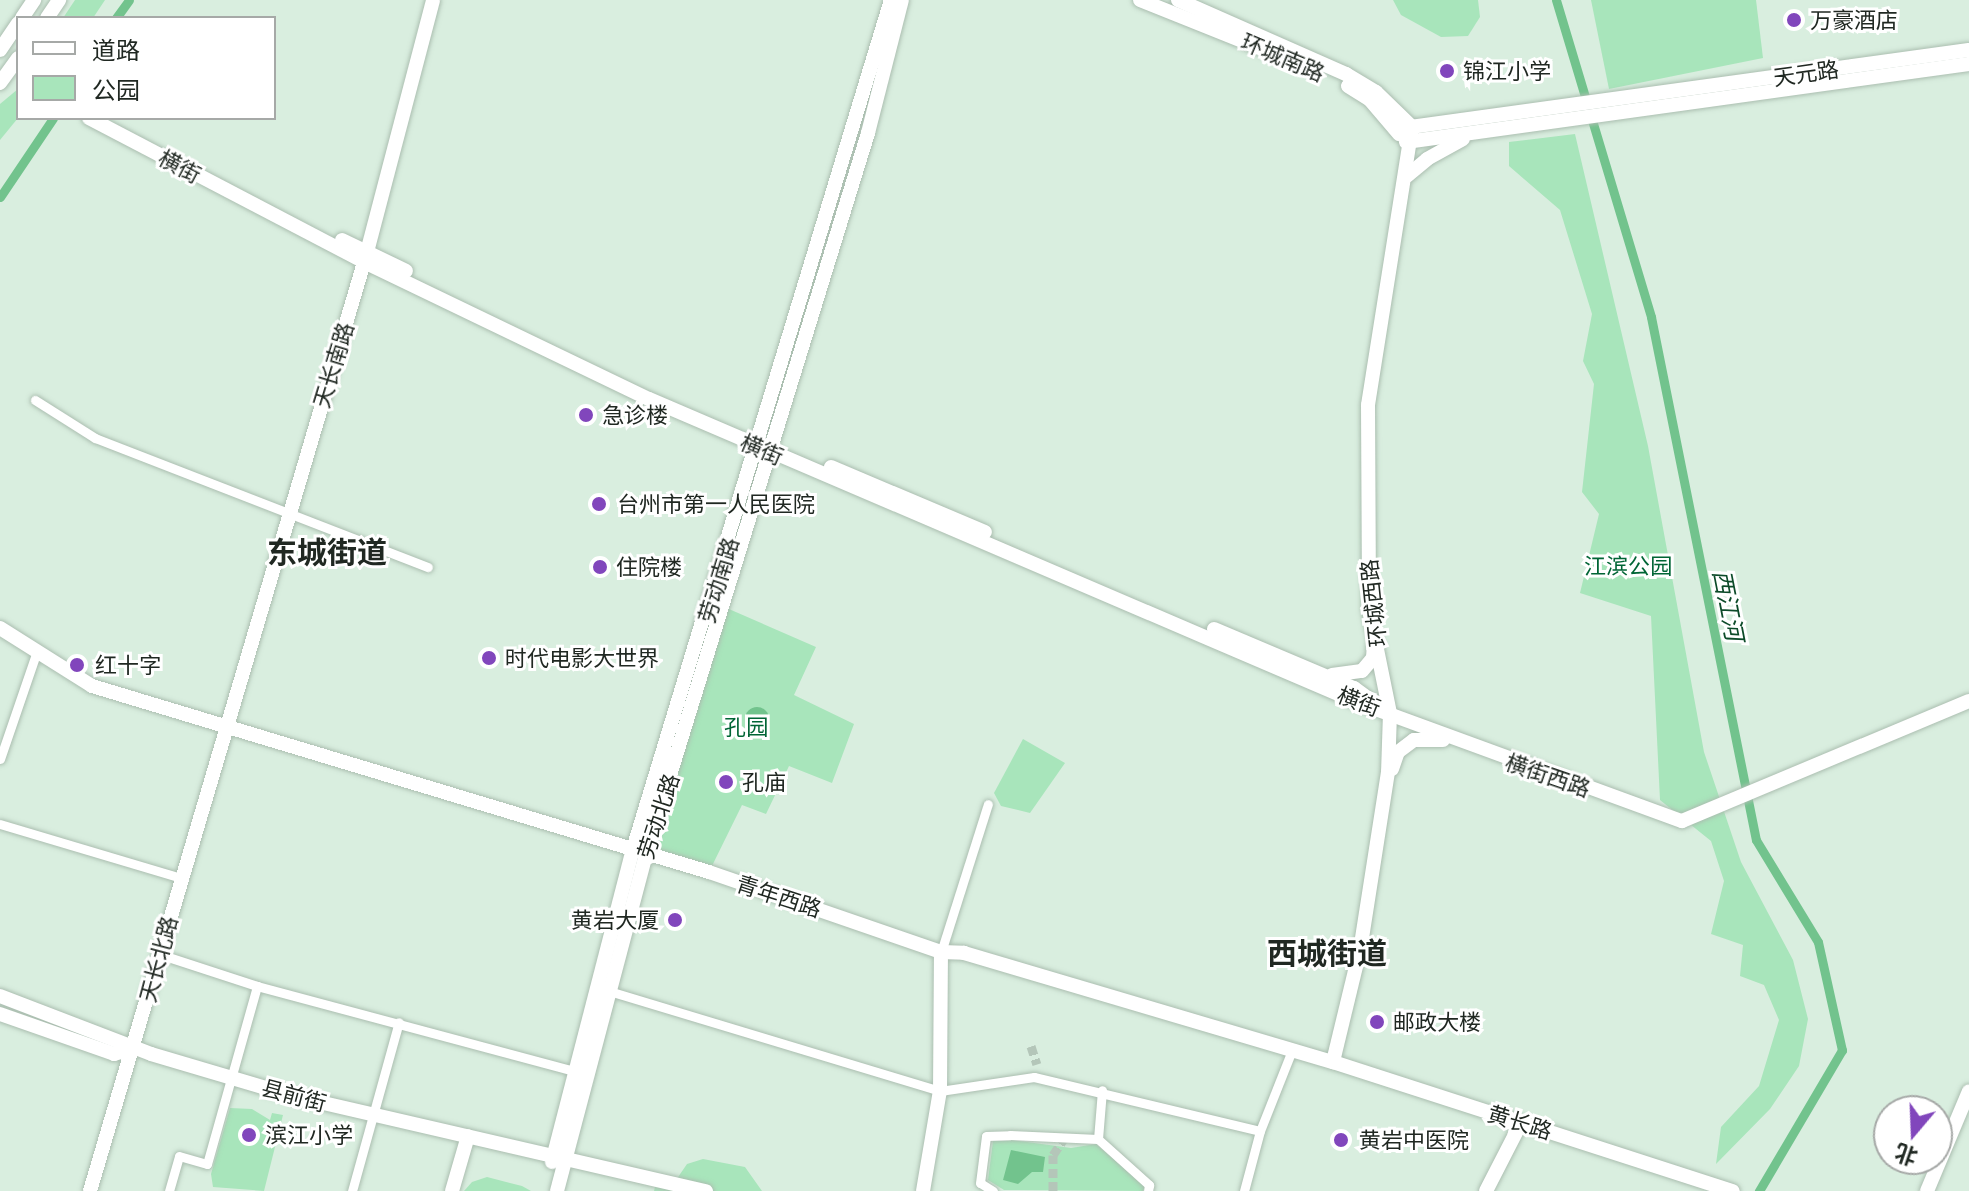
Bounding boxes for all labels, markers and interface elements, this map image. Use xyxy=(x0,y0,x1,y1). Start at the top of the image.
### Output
place label: 万豪酒店 xyxy=(1810,7,1898,33)
marker: 万豪酒店 xyxy=(1785,11,1803,29)
legend xyxy=(16,16,276,120)
street label: 环城南路 xyxy=(1237,28,1329,86)
text: 道路 xyxy=(92,35,140,64)
street label: 天元路 xyxy=(1771,55,1841,91)
place label: 锦江小学 xyxy=(1463,58,1551,84)
marker: 锦江小学 xyxy=(1438,62,1456,80)
text: 公园 xyxy=(92,75,140,104)
street label: 横街 xyxy=(154,144,206,188)
street label: 天长南路 xyxy=(308,319,358,411)
place label: 急诊楼 xyxy=(602,402,668,428)
marker: 急诊楼 xyxy=(577,406,595,424)
street label: 横街 xyxy=(737,428,787,470)
place label: 台州市第一人民医院 xyxy=(617,491,815,517)
marker: 台州市第一人民医院 xyxy=(588,493,610,515)
district label: 东城街道 xyxy=(267,533,387,569)
street label: 劳动南路 xyxy=(693,534,743,626)
park label: 江滨公园 xyxy=(1584,553,1672,579)
place label: 住院楼 xyxy=(616,554,682,580)
marker: 住院楼 xyxy=(591,558,609,576)
street label: 环城西路 xyxy=(1355,558,1391,648)
water label: 西江河 xyxy=(1708,567,1750,643)
place label: 时代电影大世界 xyxy=(505,645,659,671)
marker: 时代电影大世界 xyxy=(480,649,498,667)
place label: 红十字 xyxy=(95,652,161,678)
marker: 红十字 xyxy=(66,654,88,676)
street label: 横街 xyxy=(1334,681,1384,721)
park label: 孔园 xyxy=(724,714,768,740)
street label: 横街西路 xyxy=(1502,748,1594,802)
place label: 孔庙 xyxy=(742,769,786,795)
street label: 劳动北路 xyxy=(632,770,684,862)
marker: 孔庙 xyxy=(717,773,735,791)
street label: 青年西路 xyxy=(733,870,825,922)
place label: 黄岩大厦 xyxy=(571,907,659,933)
marker: 黄岩大厦 xyxy=(666,911,684,929)
street label: 天长北路 xyxy=(134,913,182,1005)
district label: 西城街道 xyxy=(1267,934,1387,970)
place label: 邮政大楼 xyxy=(1393,1009,1481,1035)
marker: 邮政大楼 xyxy=(1368,1013,1386,1031)
street label: 县前街 xyxy=(259,1074,329,1116)
north arrow xyxy=(1873,1095,1953,1175)
street label: 黄长路 xyxy=(1485,1100,1555,1144)
place label: 滨江小学 xyxy=(265,1122,353,1148)
marker: 滨江小学 xyxy=(240,1126,258,1144)
place label: 黄岩中医院 xyxy=(1359,1127,1469,1153)
marker: 黄岩中医院 xyxy=(1330,1129,1352,1151)
text: 北 xyxy=(1891,1140,1920,1172)

